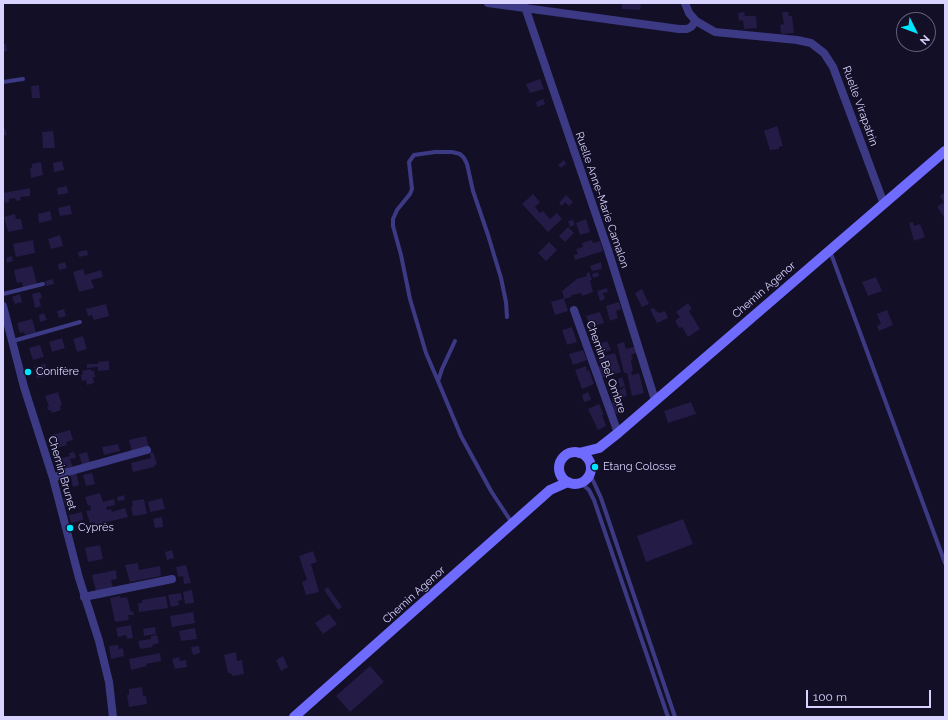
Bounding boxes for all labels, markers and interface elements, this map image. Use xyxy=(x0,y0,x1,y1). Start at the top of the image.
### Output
north arrow xyxy=(896,12,936,52)
text: N xyxy=(917,32,932,47)
street label: Ruelle Virapatrin xyxy=(839,64,881,148)
street label: Ruelle Anne-Marie Camalon xyxy=(572,130,632,270)
street label: Chemin Agenor xyxy=(730,259,798,321)
street label: Chemin Bel Ombre xyxy=(583,319,629,415)
place label: Conifère xyxy=(36,365,79,379)
marker: Conifère xyxy=(23,367,33,377)
street label: Chemin Brunet xyxy=(45,434,79,512)
place label: Etang Colosse xyxy=(603,460,676,474)
marker: Etang Colosse xyxy=(590,462,600,472)
place label: Cyprès xyxy=(78,521,114,535)
marker: Cyprès xyxy=(65,523,75,533)
street label: Chemin Agenor xyxy=(380,564,448,626)
scale bar xyxy=(808,682,933,708)
text: 100 m xyxy=(813,690,847,704)

